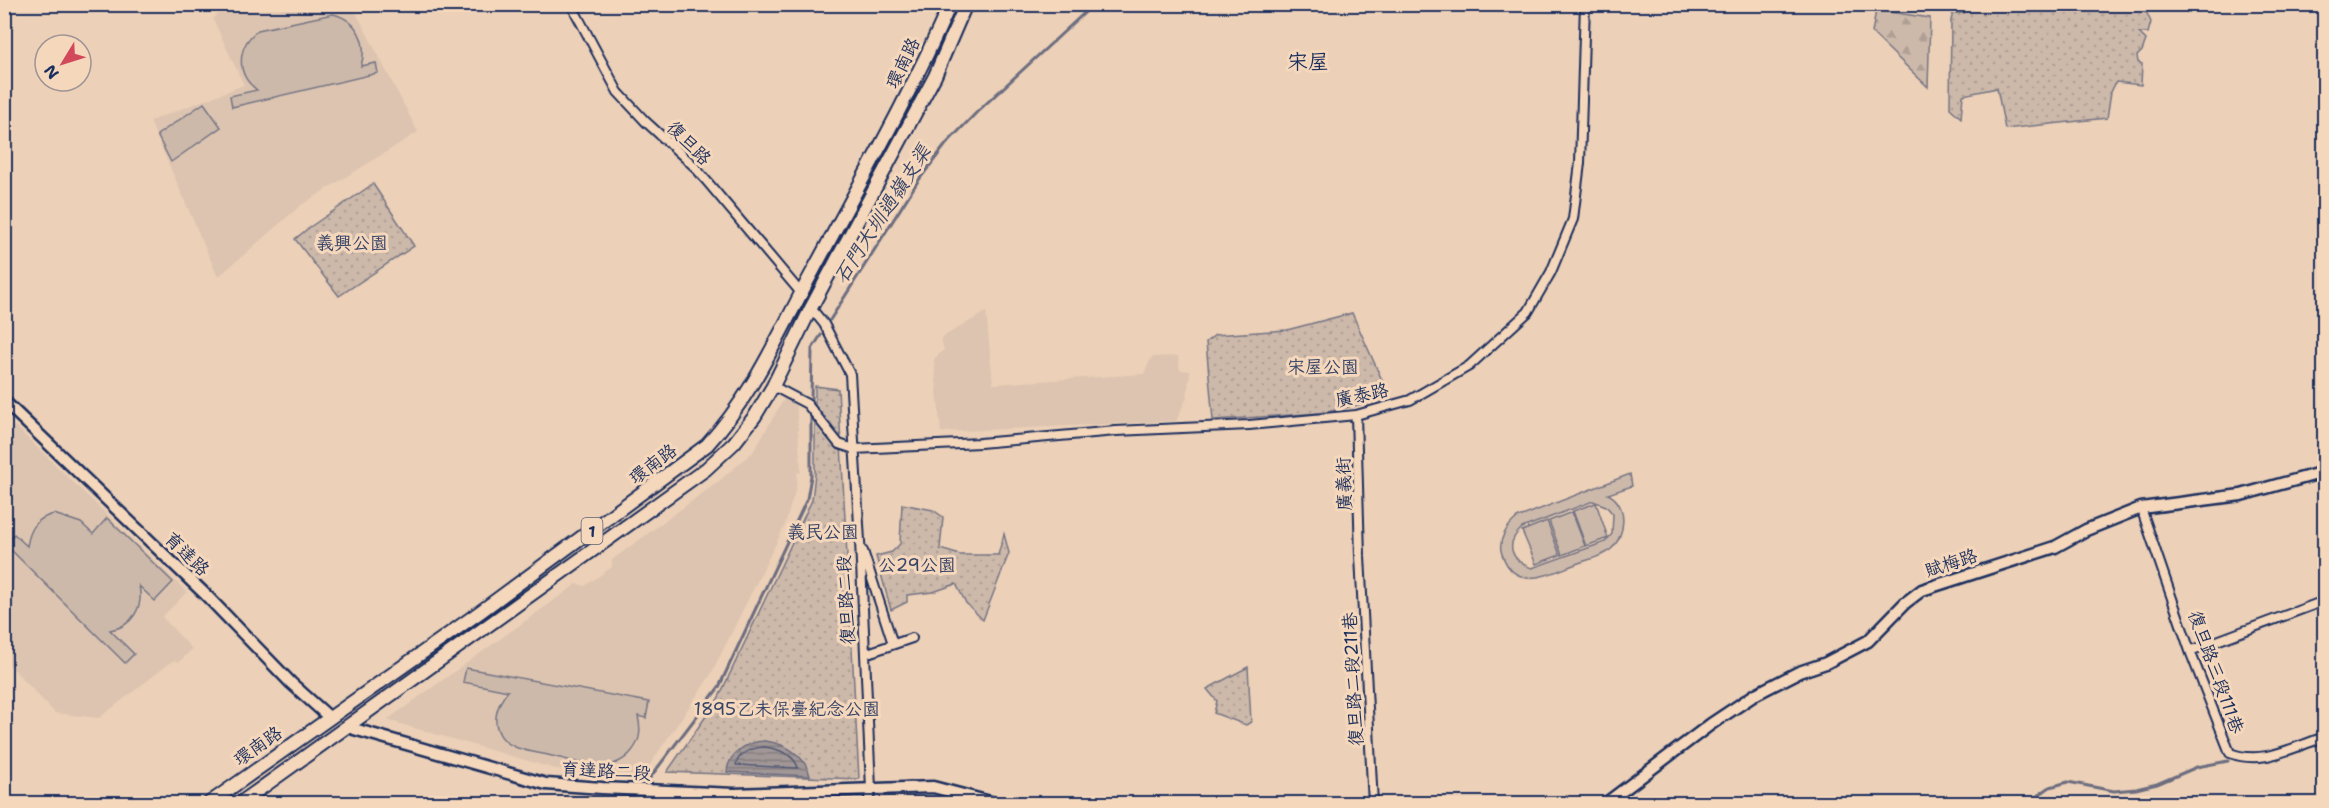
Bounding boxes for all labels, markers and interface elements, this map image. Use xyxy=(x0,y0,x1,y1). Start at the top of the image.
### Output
north arrow xyxy=(33,33,93,93)
street label: 環南路 xyxy=(880,33,926,93)
district label: 宋屋 xyxy=(1287,48,1329,76)
text: N xyxy=(39,60,64,83)
street label: 復旦路 xyxy=(661,115,717,171)
water label: 石門大圳過嶺支渠 xyxy=(828,138,938,288)
park label: 義興公園 xyxy=(316,231,388,255)
park label: 宋屋公園 xyxy=(1287,355,1359,379)
street label: 廣泰路 xyxy=(1333,378,1391,412)
street label: 環南路 xyxy=(624,438,682,490)
street label: 廣義街 xyxy=(1331,457,1357,511)
road number: 1 xyxy=(582,518,602,544)
park label: 義民公園 xyxy=(787,520,859,544)
street label: 育達路 xyxy=(159,527,215,581)
street label: 賦梅路 xyxy=(1922,543,1980,583)
park label: 公29公園 xyxy=(878,553,956,577)
street label: 復旦路二段 xyxy=(832,554,860,646)
street label: 復旦路三段111巷 xyxy=(2183,607,2249,737)
street label: 復旦路二段211巷 xyxy=(1338,611,1368,747)
park label: 1895乙未保臺紀念公園 xyxy=(694,697,880,721)
street label: 環南路 xyxy=(229,721,287,771)
street label: 育達路二段 xyxy=(560,757,652,785)

